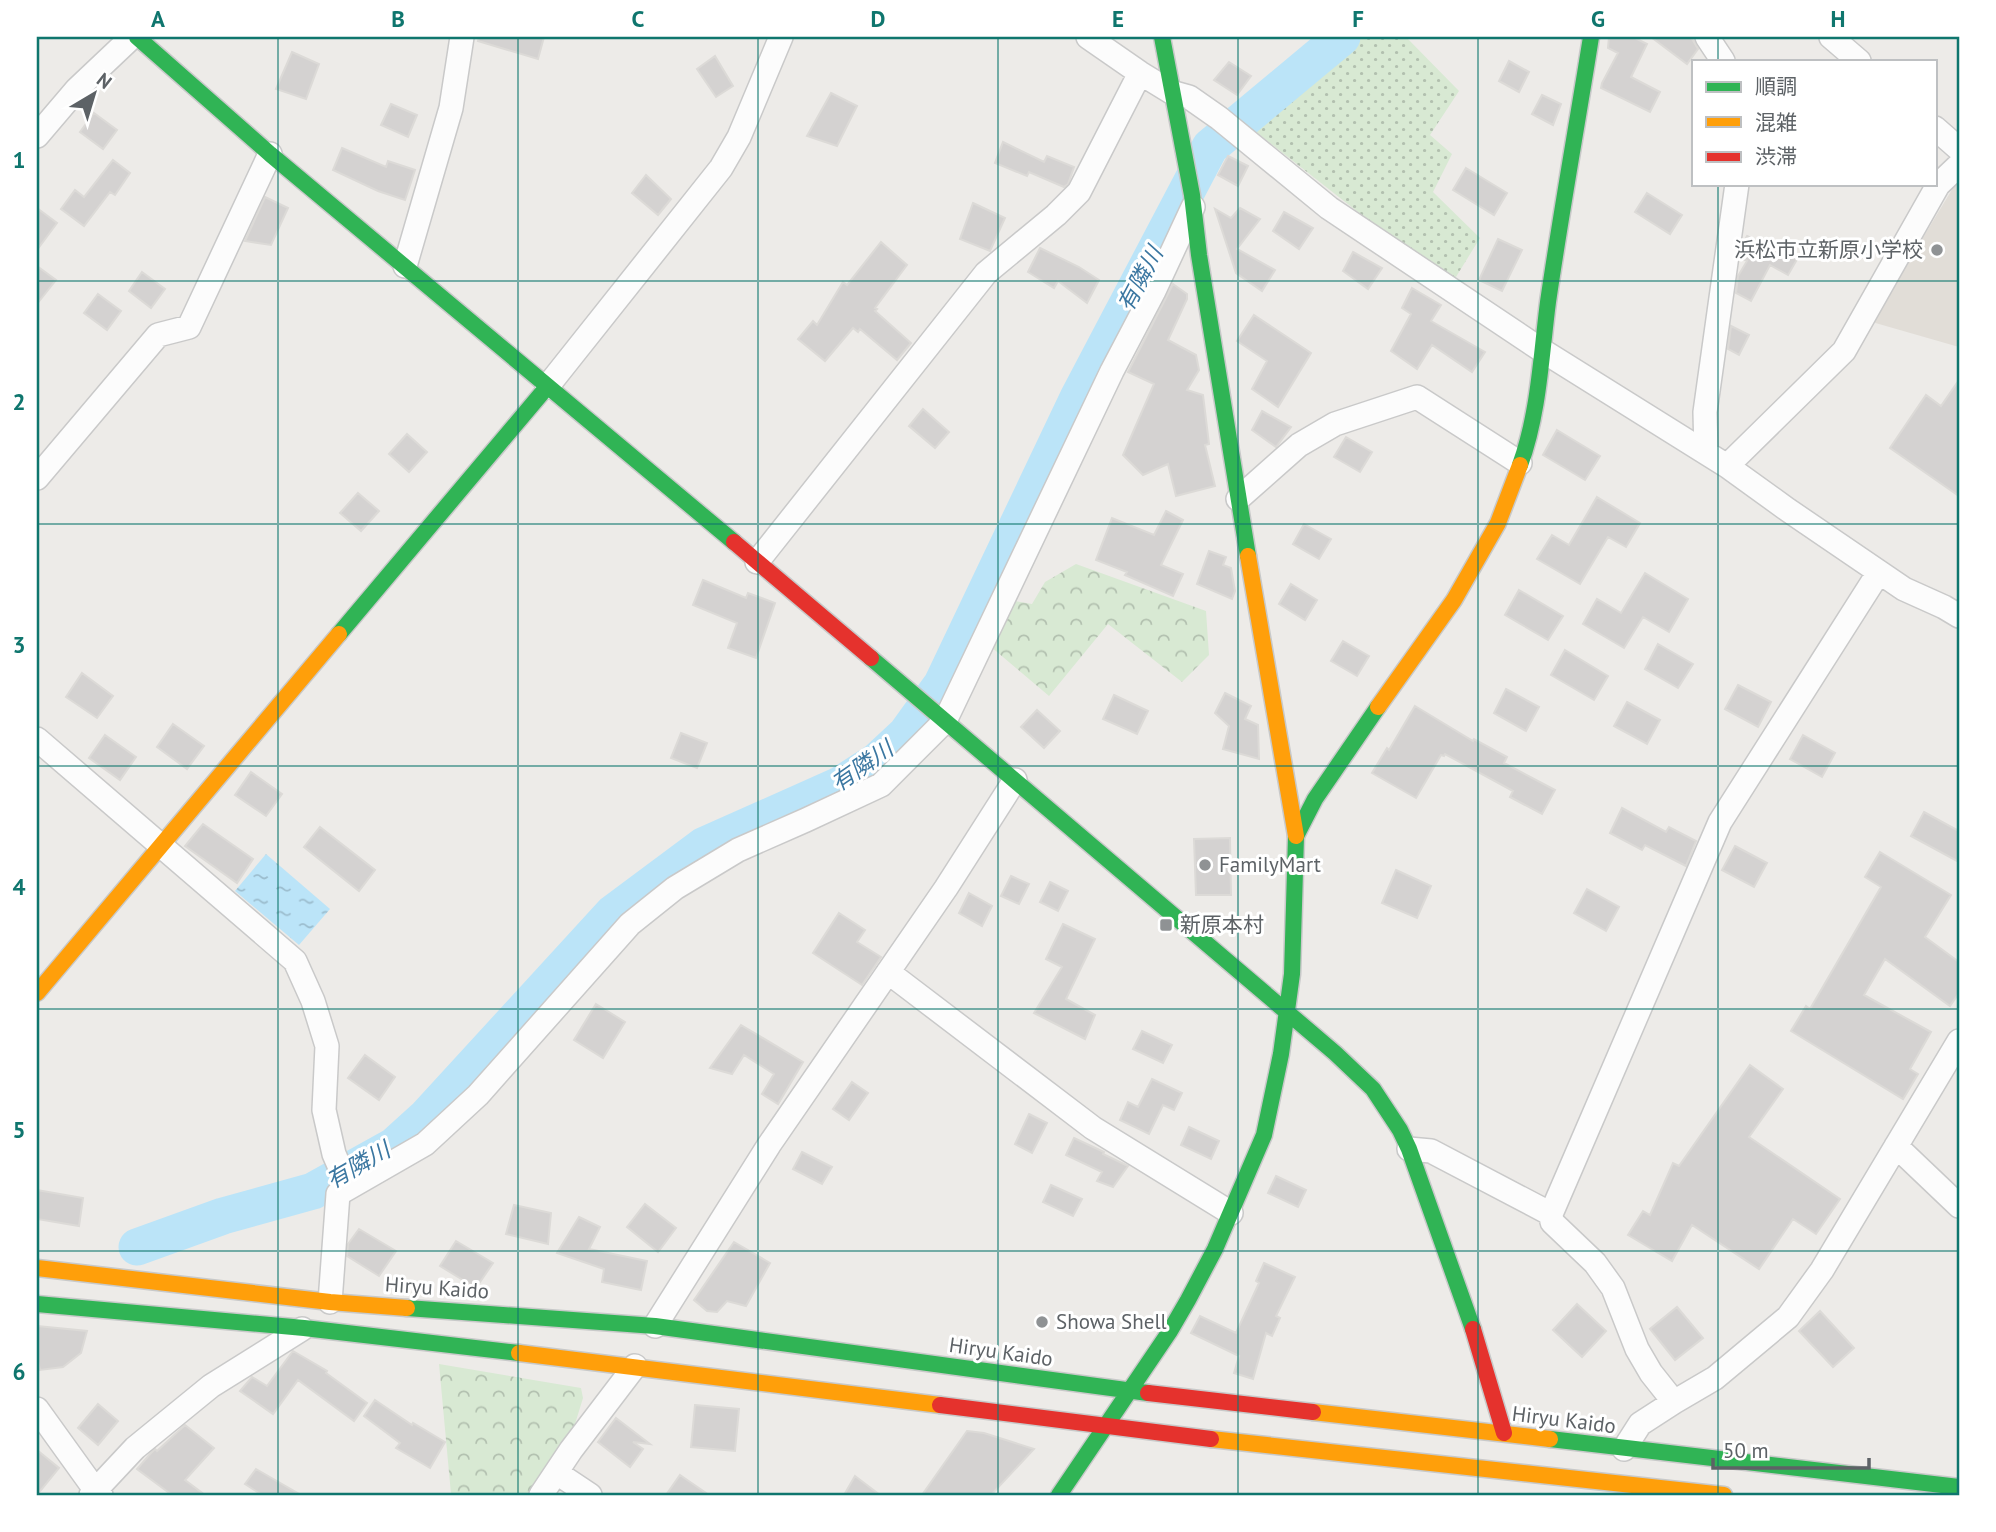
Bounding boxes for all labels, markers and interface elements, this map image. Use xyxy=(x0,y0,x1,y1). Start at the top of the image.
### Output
text: A xyxy=(151,4,165,33)
text: B xyxy=(391,4,405,33)
text: C xyxy=(632,4,645,33)
text: D xyxy=(871,4,885,33)
text: E xyxy=(1112,4,1124,33)
text: F xyxy=(1352,4,1364,33)
text: G xyxy=(1591,4,1605,33)
text: H xyxy=(1831,4,1845,33)
north arrow xyxy=(60,60,130,130)
legend xyxy=(1692,60,1937,186)
text: N xyxy=(92,67,117,94)
text: 順調 xyxy=(1755,73,1797,100)
text: 混雑 xyxy=(1755,109,1797,136)
text: 渋滞 xyxy=(1755,143,1797,170)
text: 1 xyxy=(12,145,26,174)
place label: 浜松市立新原小学校 xyxy=(1734,236,1923,263)
water label: 有隣川 xyxy=(1111,239,1170,316)
marker: 浜松市立新原小学校 xyxy=(1929,242,1945,258)
text: 2 xyxy=(12,387,26,416)
text: 3 xyxy=(12,630,26,659)
water label: 有隣川 xyxy=(825,732,901,797)
place label: FamilyMart xyxy=(1219,851,1321,878)
marker: FamilyMart xyxy=(1197,857,1213,873)
text: 4 xyxy=(12,872,26,901)
place label: 新原本村 xyxy=(1180,911,1264,938)
marker: 新原本村 xyxy=(1158,917,1174,933)
text: 5 xyxy=(12,1115,26,1144)
water label: 有隣川 xyxy=(321,1133,397,1194)
street label: Hiryu Kaido xyxy=(384,1270,490,1305)
place label: Showa Shell xyxy=(1056,1308,1167,1335)
marker: Showa Shell xyxy=(1034,1314,1050,1330)
street label: Hiryu Kaido xyxy=(947,1331,1055,1372)
text: 6 xyxy=(12,1357,26,1386)
street label: Hiryu Kaido xyxy=(1511,1400,1618,1439)
scale bar xyxy=(1713,1427,1868,1471)
text: 50 m xyxy=(1723,1437,1769,1464)

